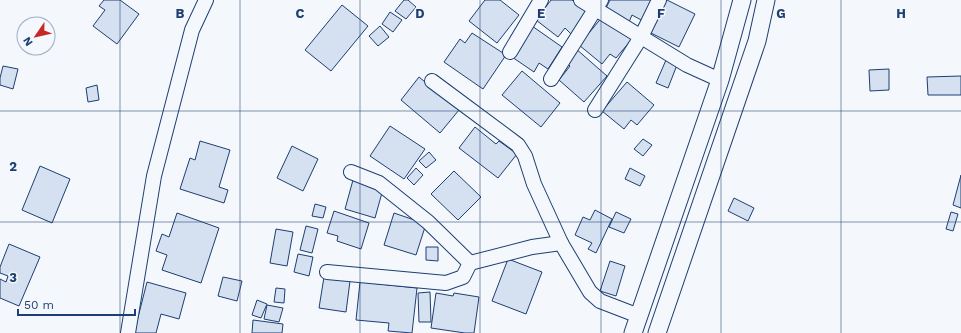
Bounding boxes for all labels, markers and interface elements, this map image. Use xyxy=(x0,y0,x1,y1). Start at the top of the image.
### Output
text: B xyxy=(176,6,185,21)
text: C xyxy=(296,6,305,21)
text: D xyxy=(415,6,425,21)
text: E xyxy=(537,6,545,21)
text: F xyxy=(657,6,665,21)
text: G xyxy=(776,6,786,21)
text: H xyxy=(896,6,906,21)
north arrow xyxy=(16,16,56,56)
text: N xyxy=(20,34,36,48)
text: 2 xyxy=(9,159,17,174)
text: 3 xyxy=(9,270,17,285)
scale bar xyxy=(18,291,135,317)
text: 50 m xyxy=(24,298,54,312)

